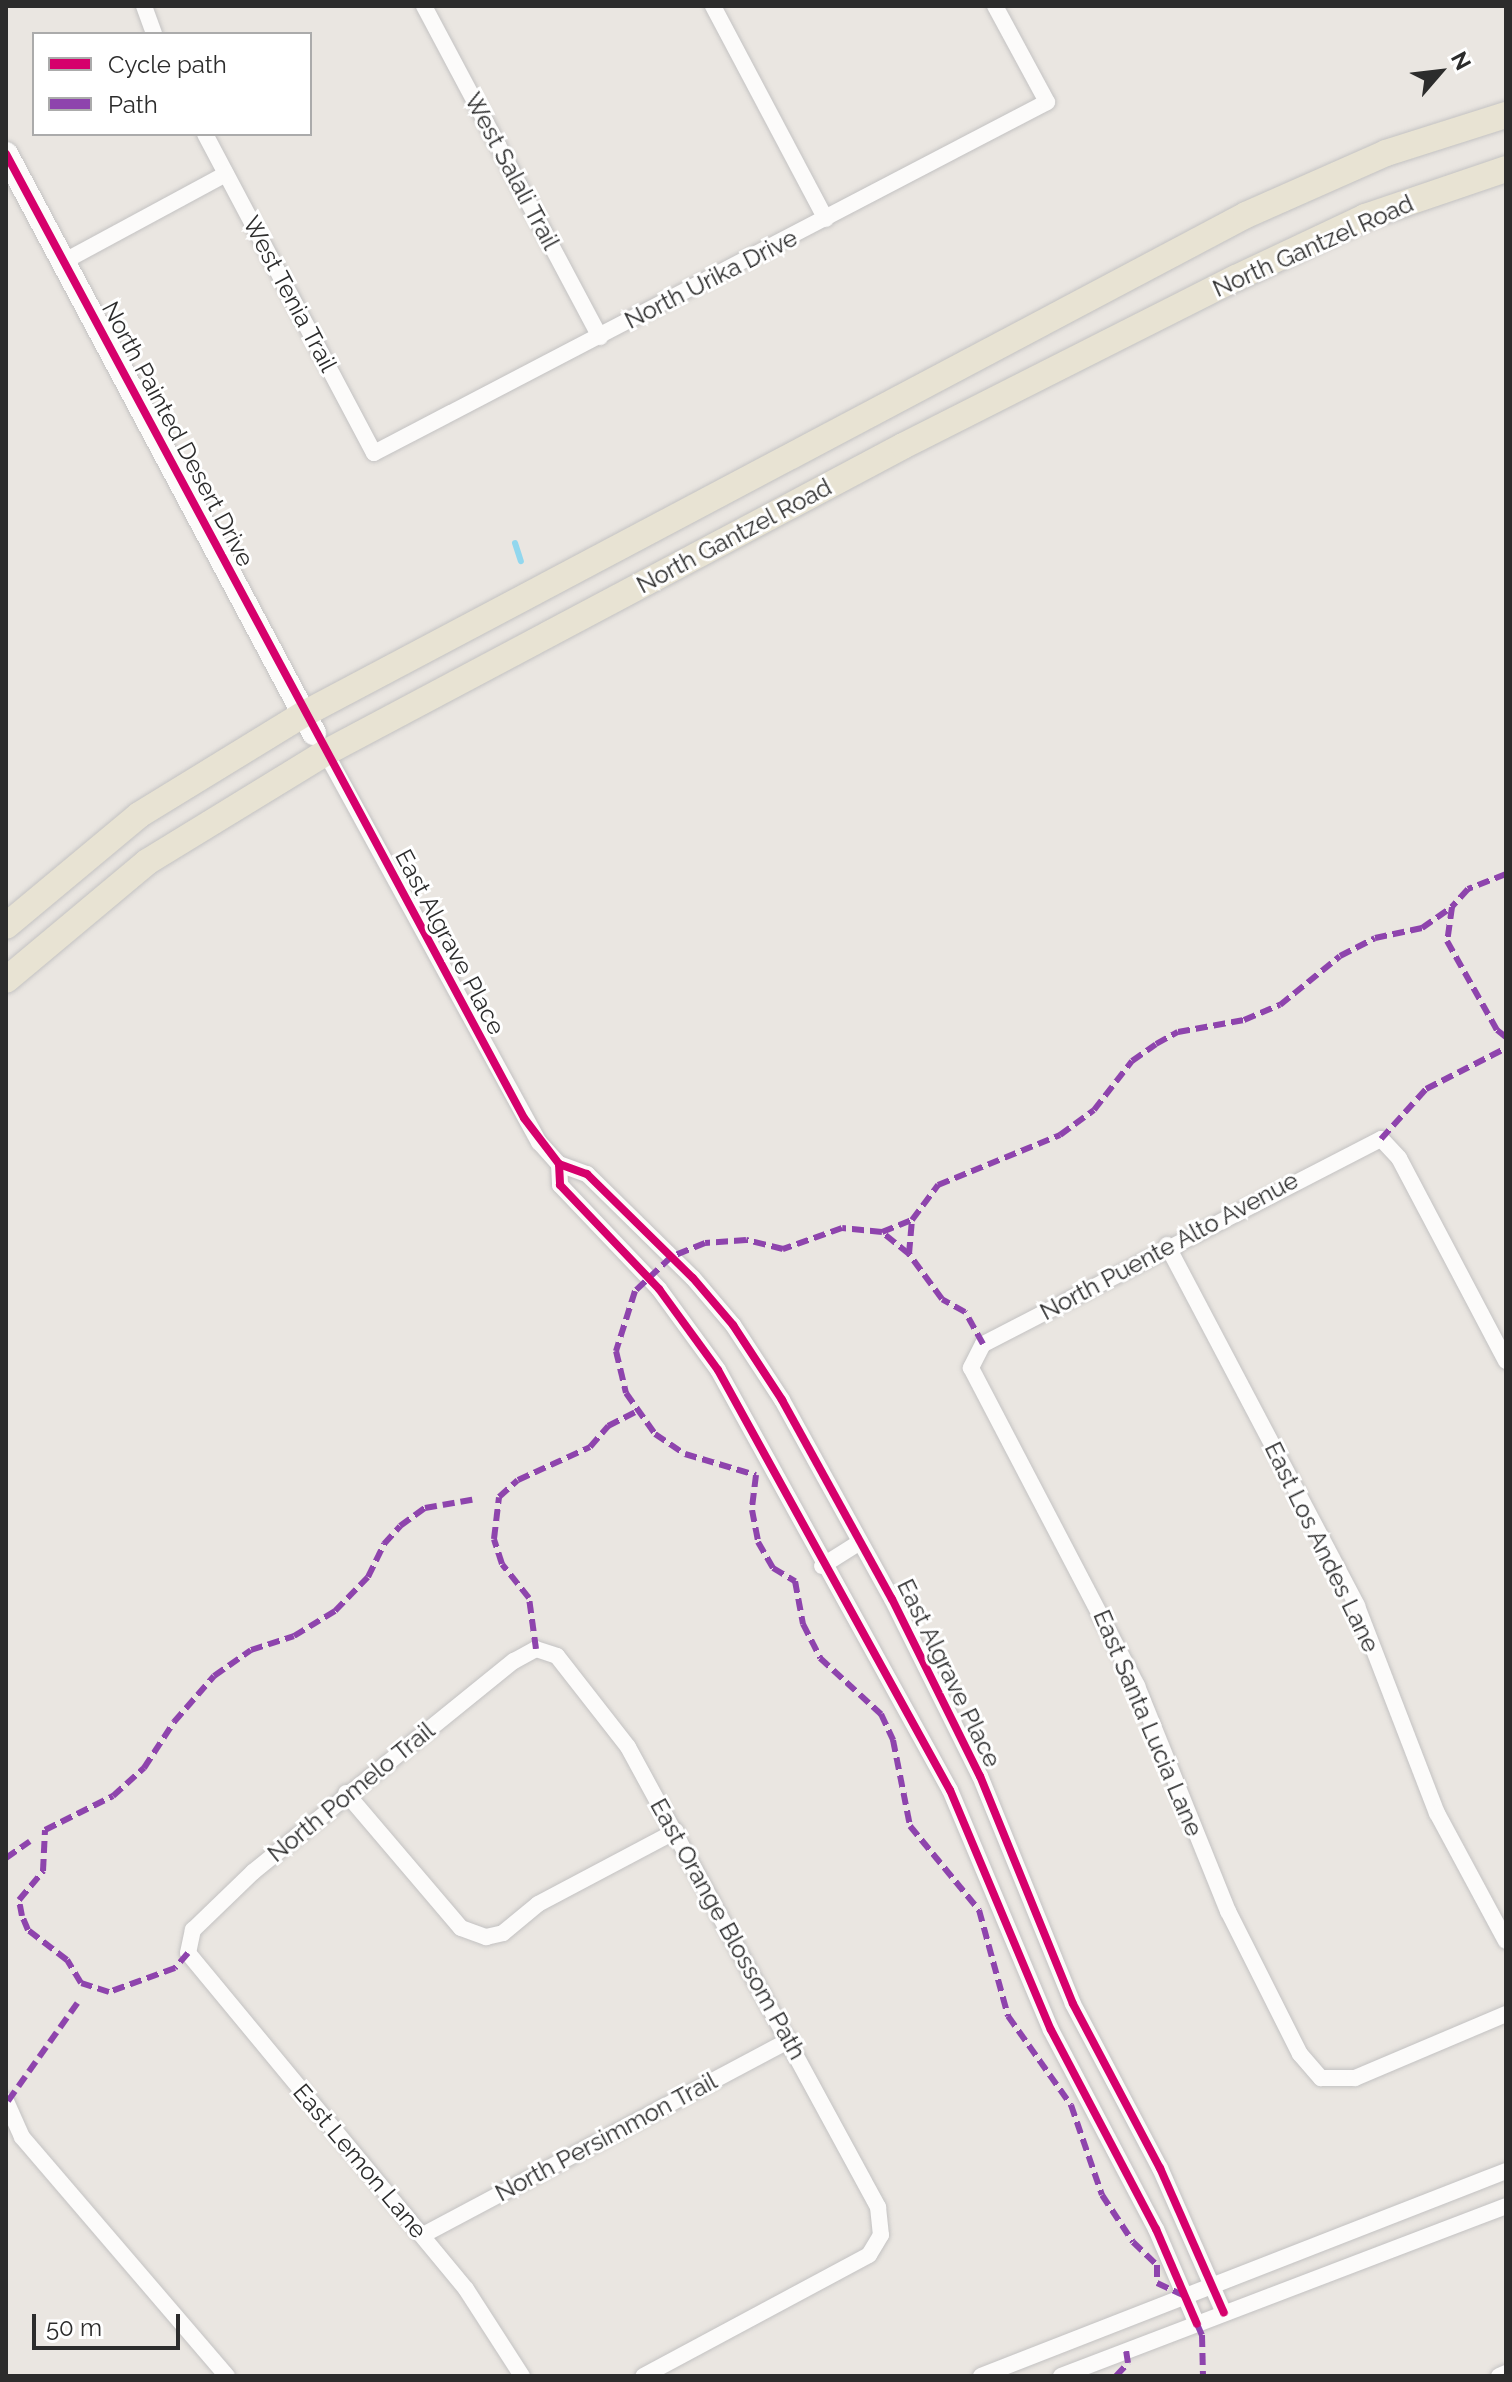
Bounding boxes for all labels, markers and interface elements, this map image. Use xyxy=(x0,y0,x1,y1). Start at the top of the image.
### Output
legend xyxy=(32,32,312,136)
north arrow xyxy=(1400,32,1480,112)
text: N xyxy=(1446,47,1477,74)
text: Cycle path xyxy=(108,50,227,79)
street label: West Salali Trail xyxy=(458,87,566,255)
text: Path xyxy=(108,90,158,119)
street label: North Gantzel Road xyxy=(1208,189,1418,303)
street label: West Tenia Trail xyxy=(237,211,343,377)
street label: North Urika Drive xyxy=(620,223,802,335)
street label: North Painted Desert Drive xyxy=(96,297,260,571)
street label: North Gantzel Road xyxy=(631,472,837,600)
street label: East Algrave Place xyxy=(389,844,511,1040)
street label: North Puente Alto Avenue xyxy=(1034,1165,1304,1327)
street label: East Los Andes Lane xyxy=(1258,1437,1386,1657)
street label: East Algrave Place xyxy=(891,1574,1007,1772)
street label: East Santa Lucia Lane xyxy=(1087,1605,1209,1841)
street label: North Pomelo Trail xyxy=(262,1716,440,1868)
street label: East Orange Blossom Path xyxy=(644,1793,812,2065)
street label: North Persimmon Trail xyxy=(490,2066,722,2208)
street label: East Lemon Lane xyxy=(287,2078,433,2244)
scale bar xyxy=(36,2298,184,2348)
text: 50 m xyxy=(46,2313,102,2342)

